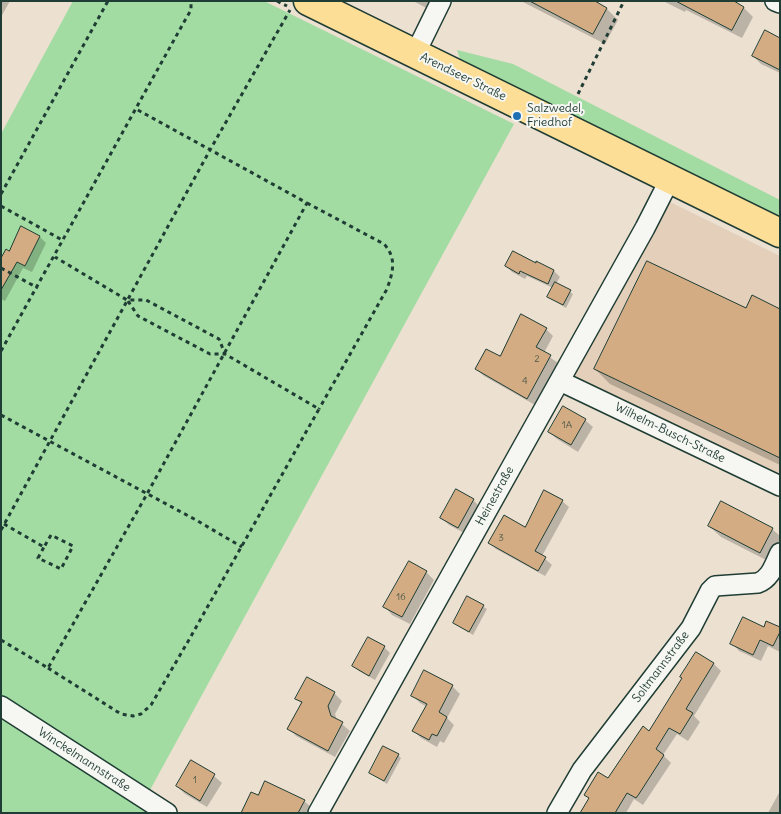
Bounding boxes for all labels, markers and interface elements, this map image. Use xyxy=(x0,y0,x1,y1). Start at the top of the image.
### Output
street label: Arendseer Straße xyxy=(418,50,508,104)
place label: Salzwedel, Friedhof xyxy=(527,102,584,130)
marker: Salzwedel, Friedhof xyxy=(511,110,523,122)
house number: 2 xyxy=(534,353,540,365)
house number: 4 xyxy=(522,375,528,387)
street label: Wilhelm-Busch-Straße xyxy=(612,400,728,466)
house number: 1A xyxy=(562,419,572,431)
street label: Heinestraße xyxy=(473,464,517,528)
house number: 3 xyxy=(498,532,504,544)
house number: 16 xyxy=(396,591,406,603)
street label: Soltmannstraße xyxy=(630,629,692,705)
street label: Winckelmannstraße xyxy=(35,725,133,795)
house number: 1 xyxy=(193,774,197,786)

